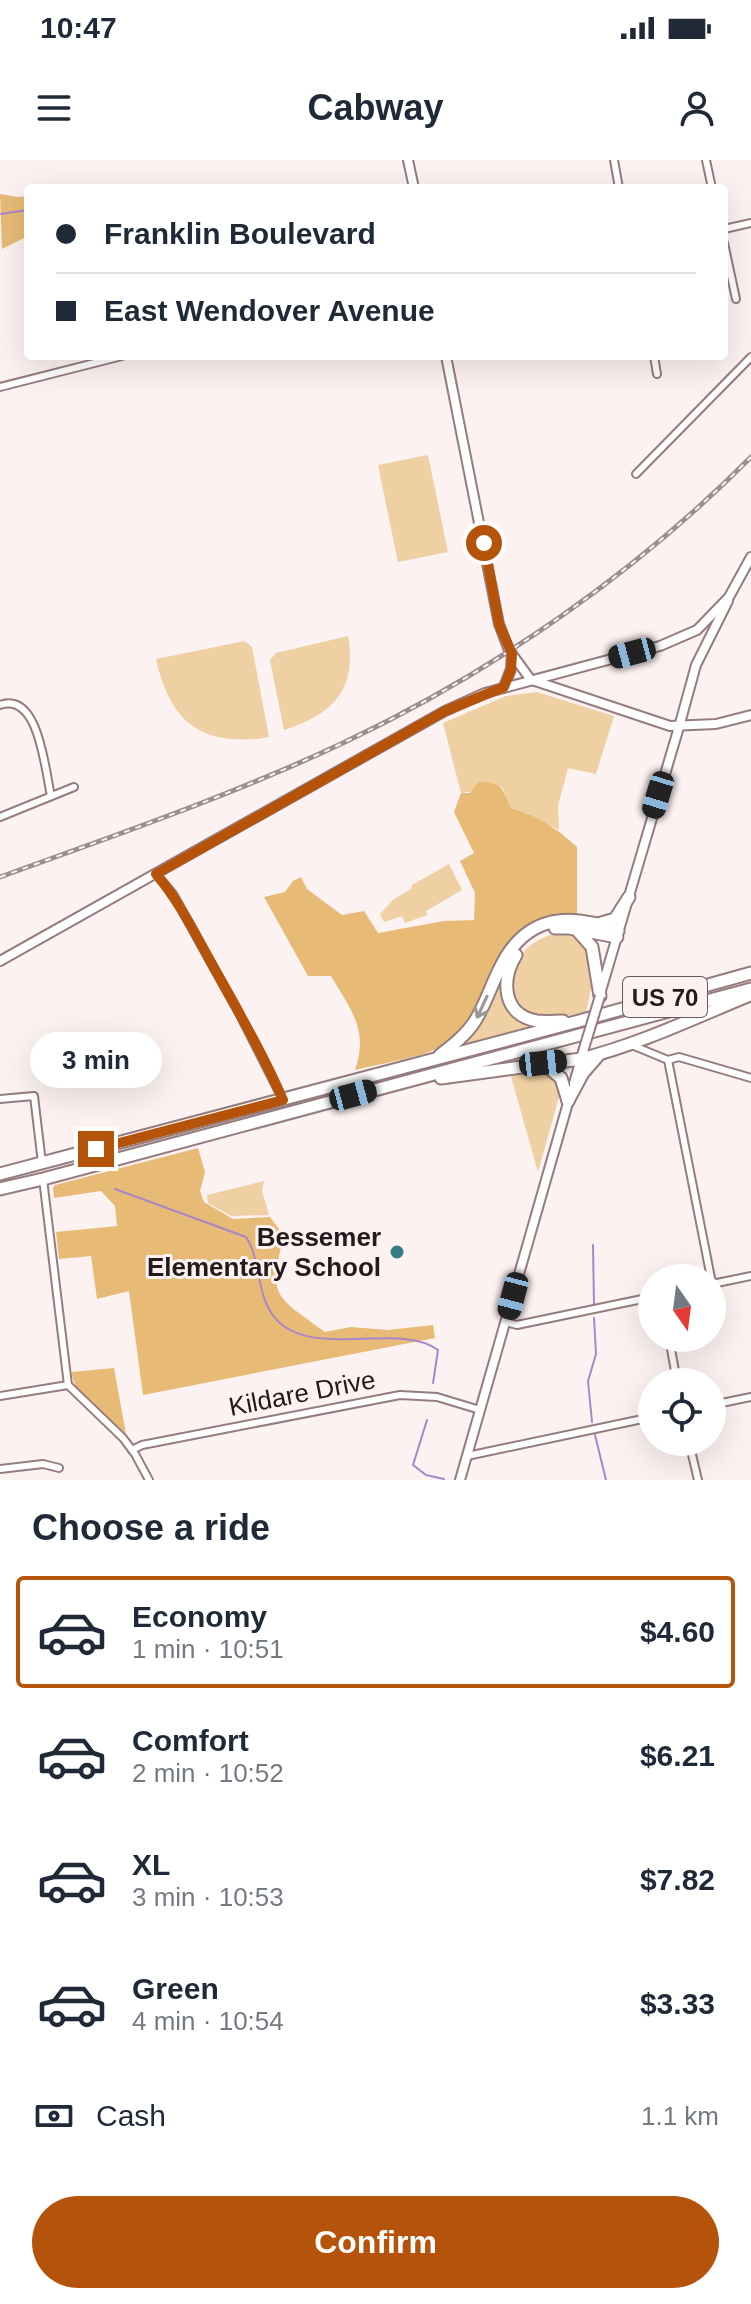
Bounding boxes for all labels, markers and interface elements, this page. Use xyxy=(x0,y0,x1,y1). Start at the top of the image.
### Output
text: 10:47 xyxy=(40,11,117,44)
icon: menu xyxy=(32,86,76,130)
icon: person xyxy=(675,86,719,130)
text: Cabway xyxy=(307,87,444,128)
text: Franklin Boulevard xyxy=(104,217,376,250)
text: East Wendover Avenue xyxy=(104,294,435,327)
route start xyxy=(466,525,502,561)
car xyxy=(606,635,658,671)
car xyxy=(640,769,676,821)
road number: US 70 xyxy=(623,977,707,1017)
one-way arrow xyxy=(474,994,489,1018)
callout: 3 min xyxy=(30,1033,162,1089)
text: 3 min xyxy=(62,1045,130,1075)
car xyxy=(518,1049,568,1077)
car xyxy=(327,1077,379,1113)
route end xyxy=(78,1131,114,1167)
place label: Bessemer Elementary School xyxy=(147,1222,381,1282)
marker: Bessemer Elementary School xyxy=(388,1243,406,1261)
north arrow xyxy=(638,1264,726,1352)
map controls xyxy=(638,1264,726,1456)
car xyxy=(495,1270,531,1322)
street label: Kildare Drive xyxy=(226,1364,378,1422)
button: locate xyxy=(638,1368,726,1456)
text: Choose a ride xyxy=(32,1507,270,1548)
icon: car xyxy=(36,1596,108,1668)
text: Economy xyxy=(132,1600,267,1633)
text: $4.60 xyxy=(640,1615,715,1648)
text: 1 min · 10:51 xyxy=(132,1634,284,1664)
icon: car xyxy=(36,1720,108,1792)
text: Comfort xyxy=(132,1724,249,1757)
text: $6.21 xyxy=(640,1739,715,1772)
text: 2 min · 10:52 xyxy=(132,1758,284,1788)
icon: car xyxy=(36,1844,108,1916)
text: XL xyxy=(132,1848,170,1881)
text: $7.82 xyxy=(640,1863,715,1896)
text: 3 min · 10:53 xyxy=(132,1882,284,1912)
icon: car xyxy=(36,1968,108,2040)
text: Green xyxy=(132,1972,219,2005)
text: $3.33 xyxy=(640,1987,715,2020)
text: 4 min · 10:54 xyxy=(132,2006,284,2036)
icon: cash xyxy=(32,2094,76,2138)
text: Cash xyxy=(96,2099,166,2132)
text: 1.1 km xyxy=(641,2101,719,2131)
button: Confirm xyxy=(32,2196,719,2288)

